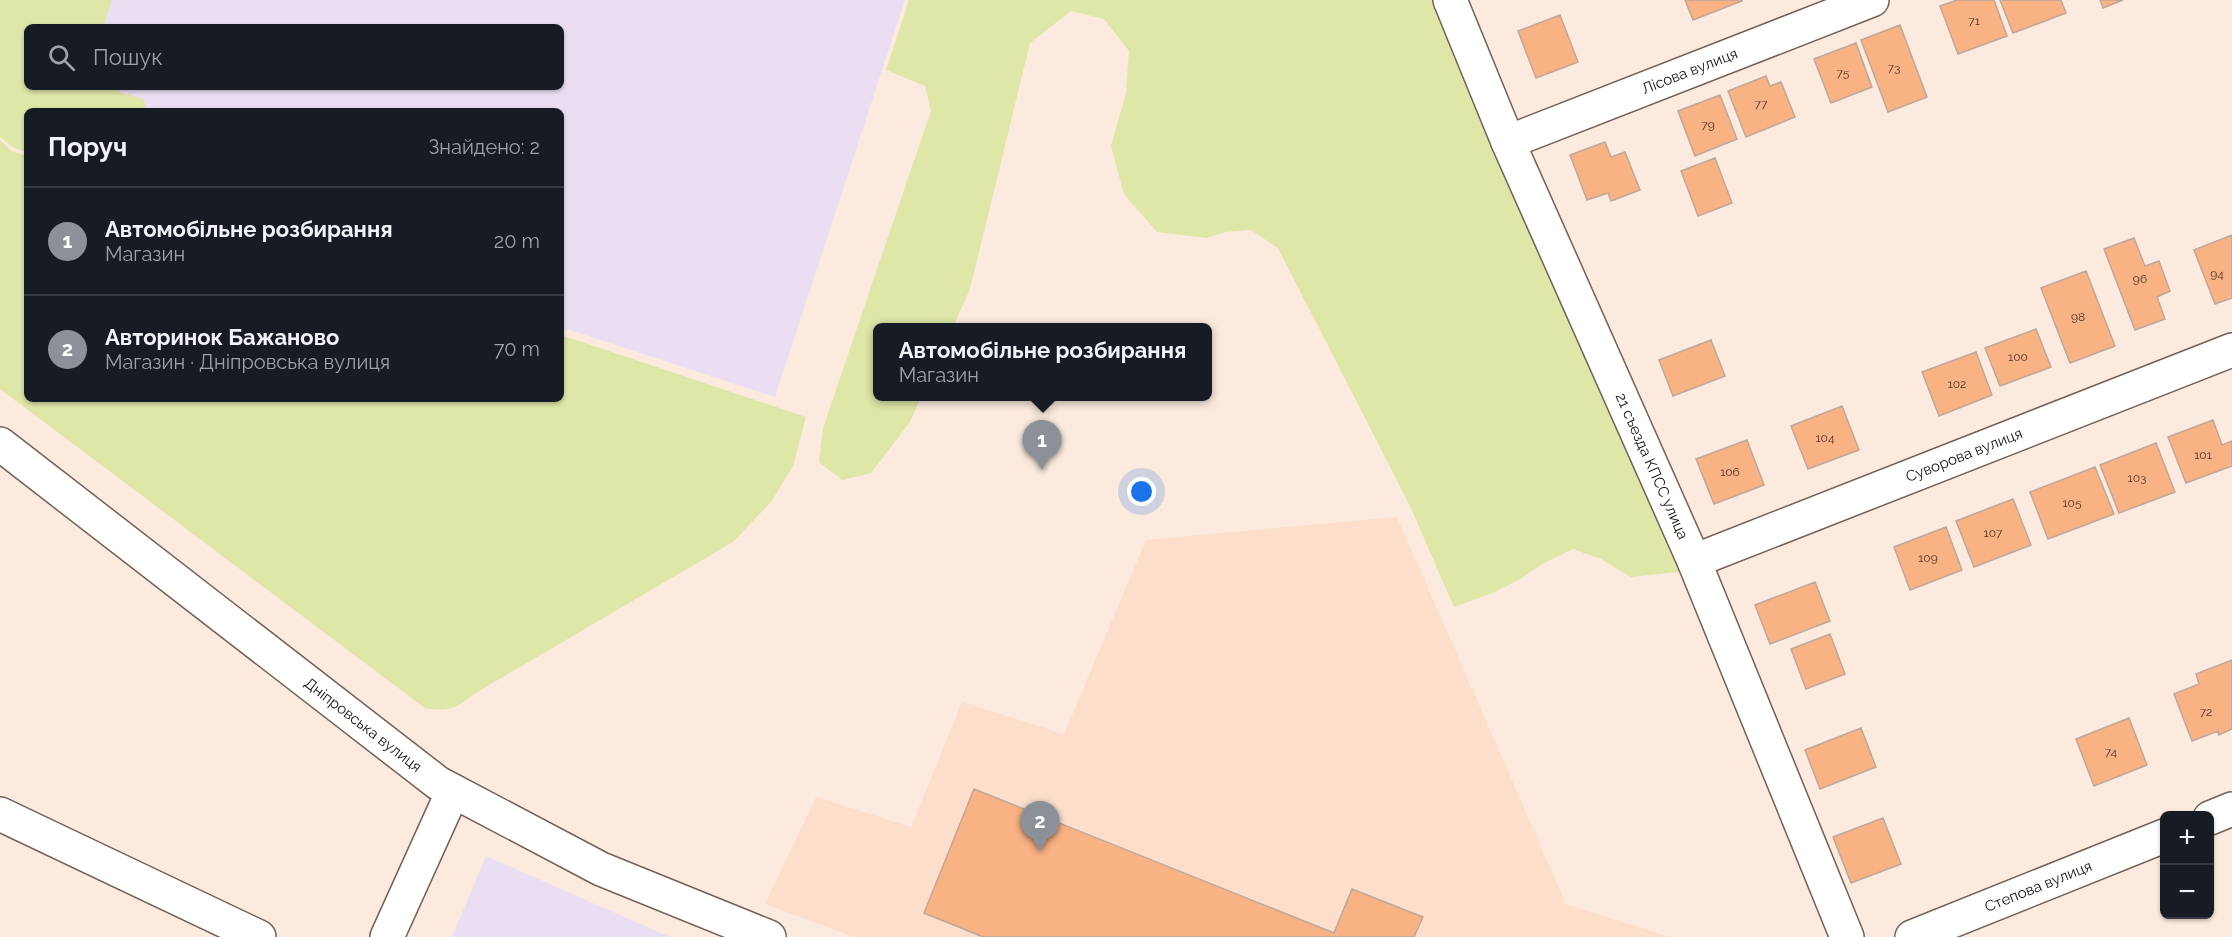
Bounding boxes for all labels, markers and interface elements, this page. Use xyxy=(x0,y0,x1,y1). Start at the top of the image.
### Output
house number: 71 xyxy=(1968,14,1980,28)
search box xyxy=(24,24,564,90)
icon: search xyxy=(45,41,78,74)
text: Пошук xyxy=(93,44,163,70)
street label: Лісова вулиця xyxy=(1639,44,1740,98)
house number: 73 xyxy=(1888,61,1900,75)
house number: 75 xyxy=(1837,66,1850,80)
house number: 77 xyxy=(1755,97,1768,111)
house number: 79 xyxy=(1701,118,1715,132)
text: Поруч xyxy=(48,132,127,162)
text: Знайдено: 2 xyxy=(428,135,540,159)
text: Автомобільне розбирання xyxy=(105,216,393,242)
text: 1 xyxy=(63,229,72,253)
text: 20 m xyxy=(494,229,540,253)
text: Магазин xyxy=(105,242,185,266)
house number: 94 xyxy=(2210,267,2224,281)
house number: 96 xyxy=(2133,272,2147,286)
house number: 98 xyxy=(2071,310,2085,324)
popup xyxy=(873,323,1212,401)
text: Авторинок Бажаново xyxy=(105,324,339,350)
text: 2 xyxy=(62,337,73,361)
text: 70 m xyxy=(494,337,540,361)
text: Автомобільне розбирання xyxy=(899,337,1186,363)
text: Магазин · Дніпровська вулиця xyxy=(105,350,390,374)
house number: 100 xyxy=(2008,350,2028,364)
text: Магазин xyxy=(899,363,979,387)
house number: 102 xyxy=(1948,377,1966,391)
street label: 21 съезда КПСС улица xyxy=(1612,390,1692,542)
pin: 1 xyxy=(1022,420,1062,470)
street label: Суворова вулиця xyxy=(1903,424,2025,486)
house number: 104 xyxy=(1815,431,1835,445)
house number: 101 xyxy=(2194,448,2212,462)
house number: 106 xyxy=(1720,465,1740,479)
house number: 103 xyxy=(2128,471,2146,485)
your location xyxy=(1127,477,1156,506)
house number: 105 xyxy=(2062,496,2082,510)
house number: 107 xyxy=(1984,526,2003,540)
house number: 109 xyxy=(1918,551,1938,565)
street label: Дніпровська вулиця xyxy=(301,674,425,776)
house number: 72 xyxy=(2200,705,2212,719)
house number: 74 xyxy=(2105,745,2118,759)
pin: 2 xyxy=(1020,802,1060,851)
map controls xyxy=(2160,811,2214,919)
button: + xyxy=(2160,811,2214,865)
street label: Степова вулиця xyxy=(1982,857,2094,916)
button: − xyxy=(2160,865,2214,919)

